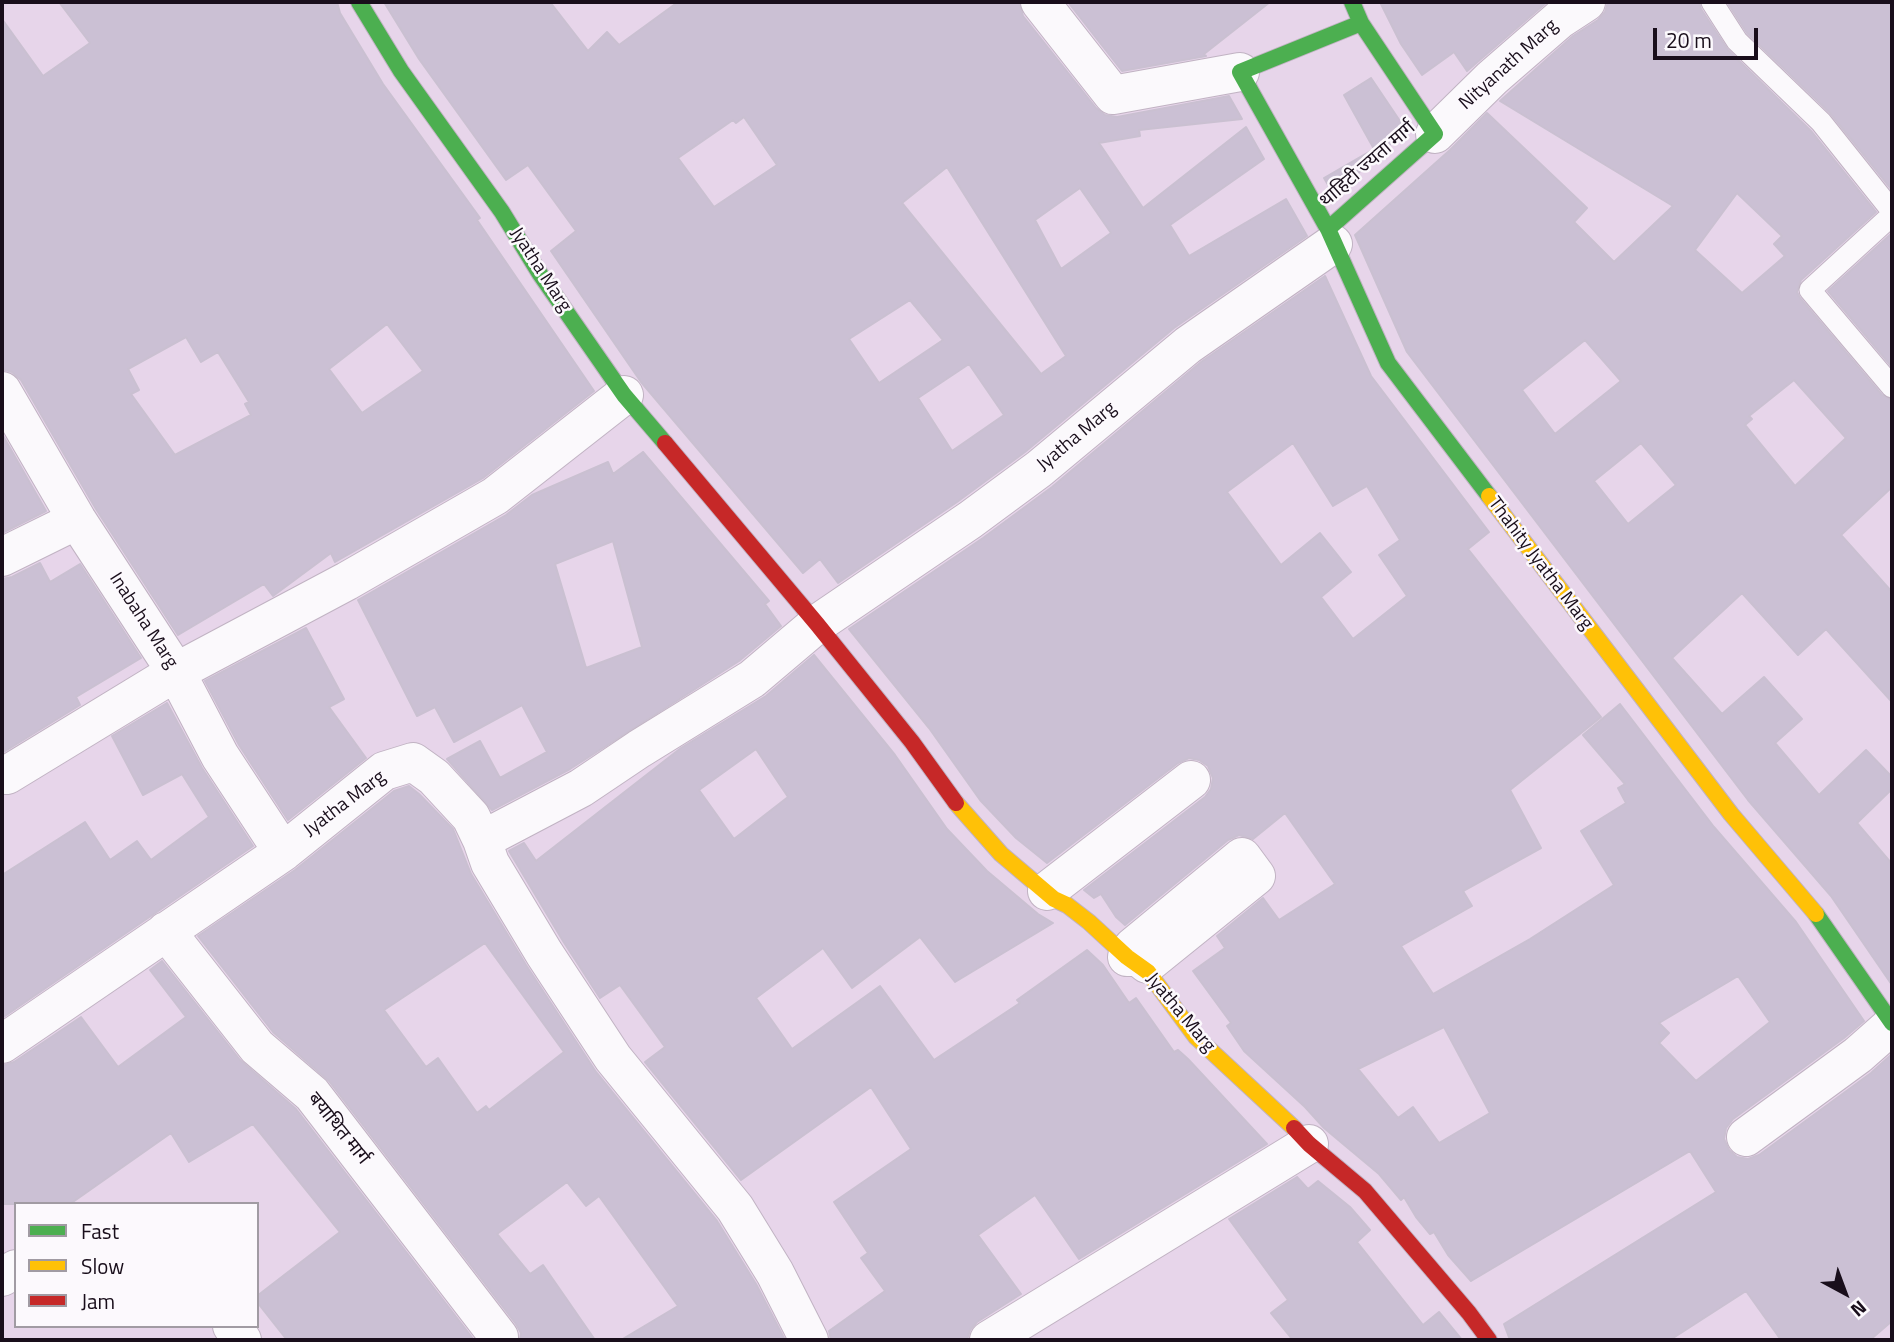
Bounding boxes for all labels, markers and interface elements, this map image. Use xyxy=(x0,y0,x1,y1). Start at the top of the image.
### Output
scale bar xyxy=(1656,14,1761,58)
street label: Nityanath Marg xyxy=(1455,15,1563,115)
text: 20 m xyxy=(1666,24,1712,56)
street label: थाहिटी ज्यता मार्ग xyxy=(1315,117,1421,213)
street label: Jyatha Marg xyxy=(504,223,576,317)
street label: Jyatha Marg xyxy=(1033,397,1121,477)
street label: Thahity Jyatha Marg xyxy=(1483,493,1597,635)
street label: Inabaha Marg xyxy=(104,569,182,673)
street label: Jyatha Marg xyxy=(300,766,390,842)
street label: Jyatha Marg xyxy=(1140,969,1220,1057)
street label: बयाथित मार्ग xyxy=(302,1088,374,1170)
legend xyxy=(14,1202,259,1328)
text: Fast xyxy=(81,1215,119,1247)
text: Slow xyxy=(81,1250,124,1282)
north arrow xyxy=(1810,1258,1880,1328)
text: Jam xyxy=(81,1285,115,1317)
text: N xyxy=(1845,1294,1874,1324)

